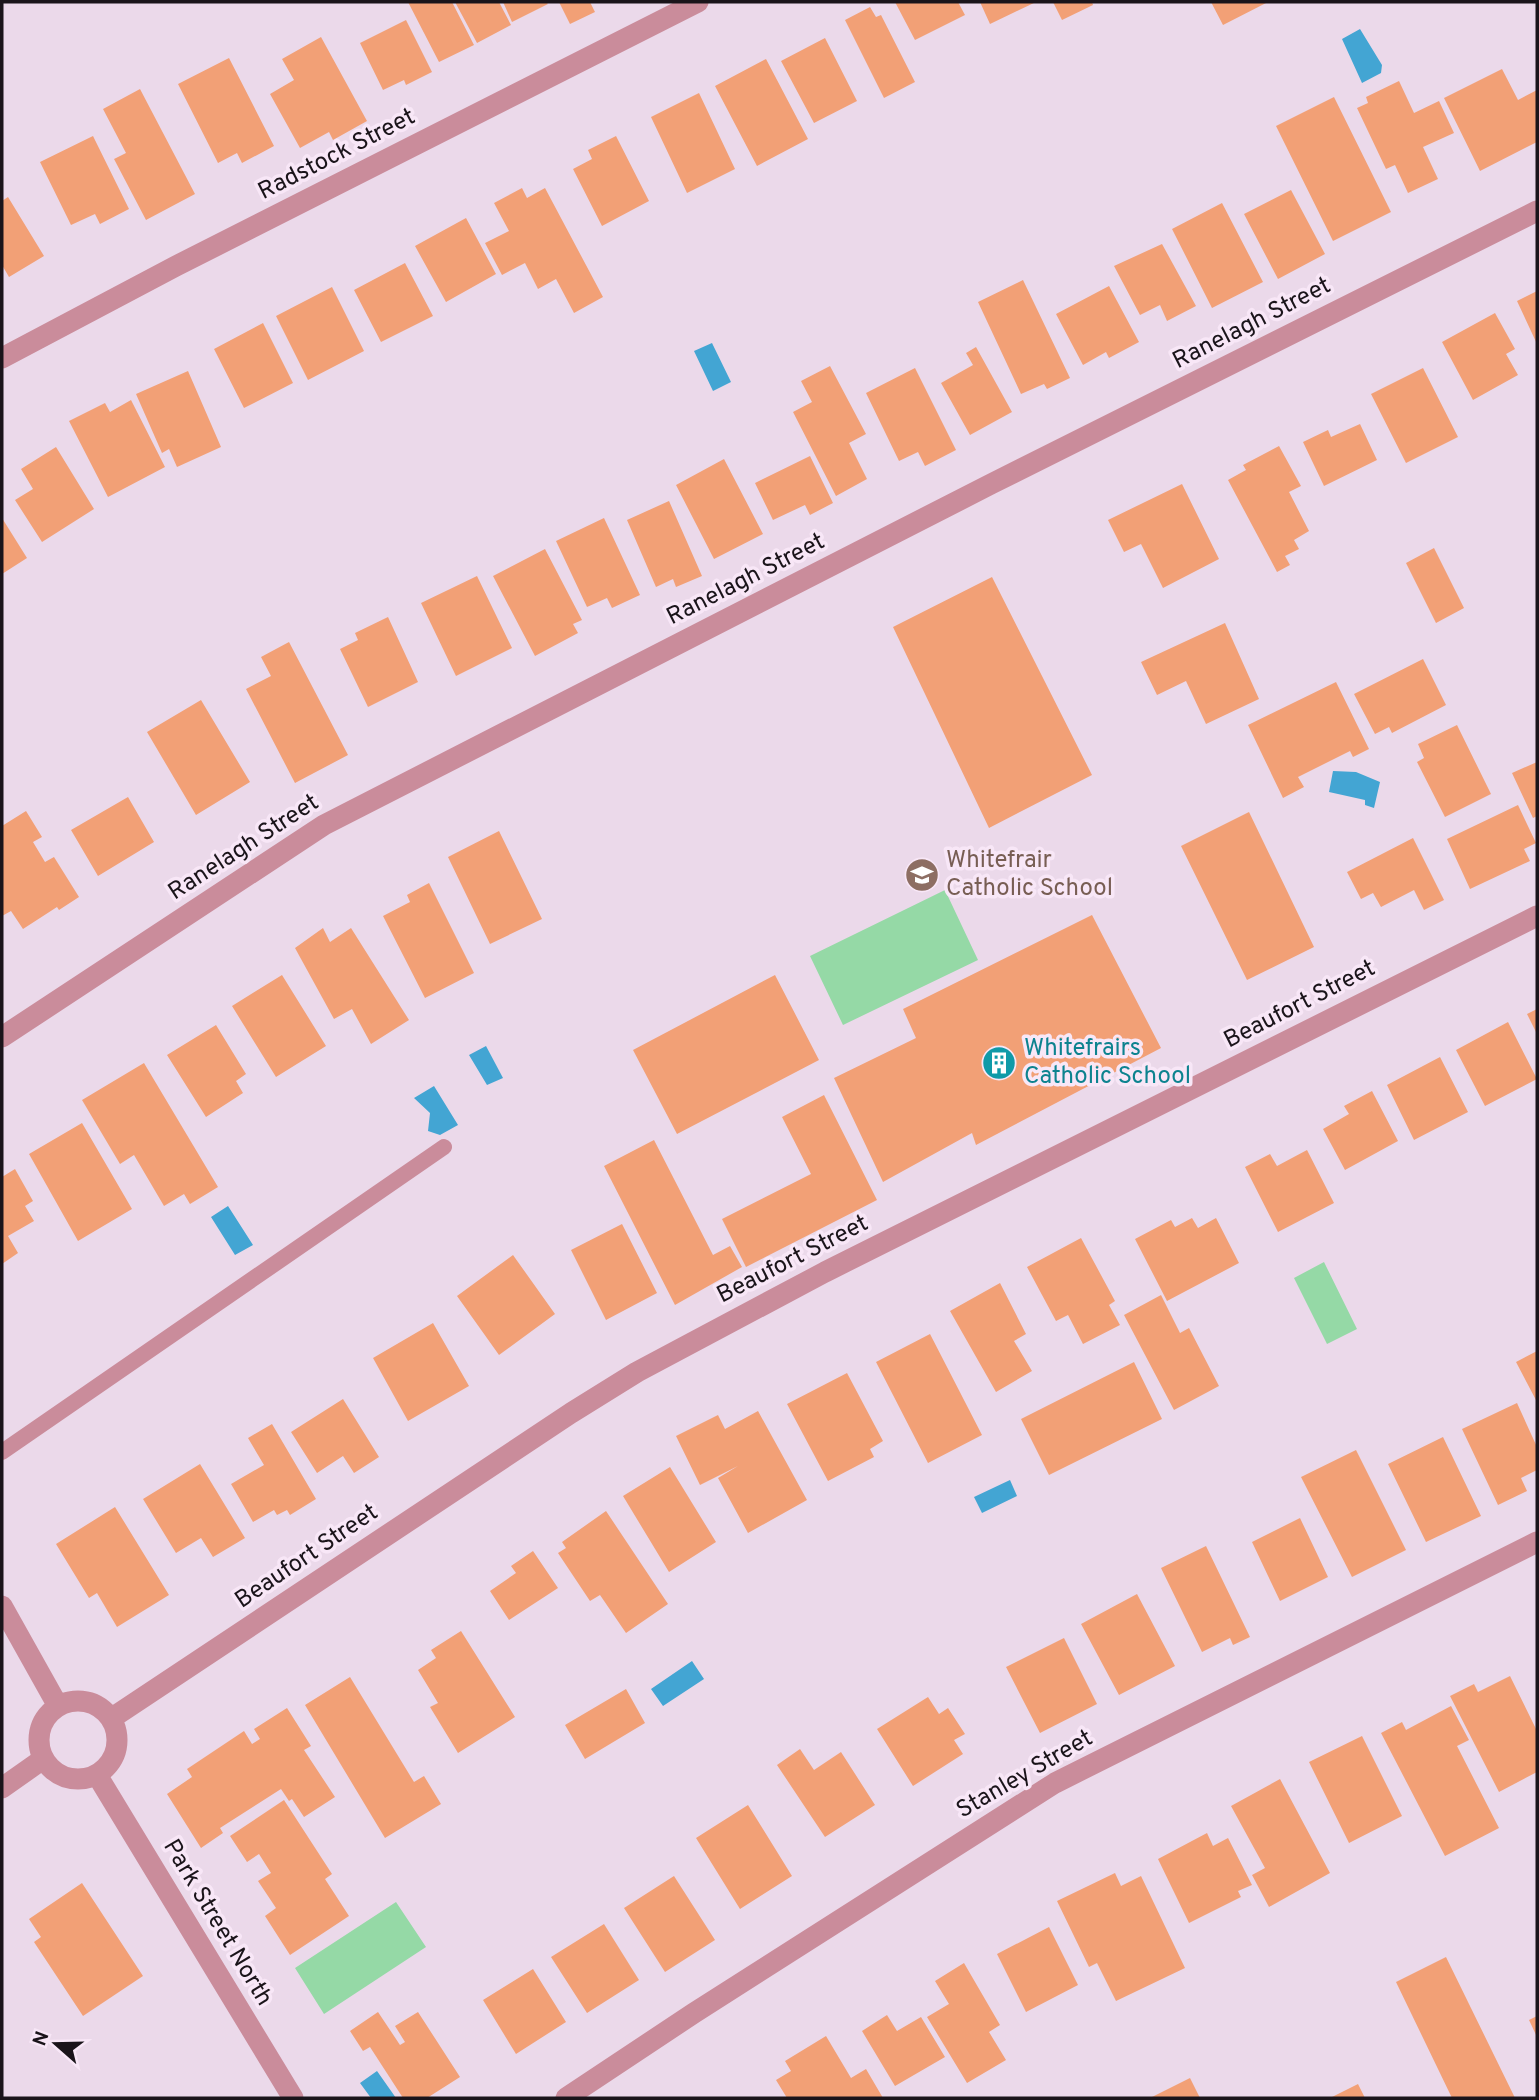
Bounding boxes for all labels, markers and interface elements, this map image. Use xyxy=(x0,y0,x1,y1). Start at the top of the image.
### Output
street label: Radstock Street xyxy=(253,103,421,207)
street label: Ranelagh Street xyxy=(1168,271,1336,377)
street label: Ranelagh Street xyxy=(662,527,830,633)
street label: Ranelagh Street xyxy=(163,788,325,908)
place label: Whitefrair Catholic School xyxy=(946,846,1113,904)
school or university icon: Whitefrair Catholic School xyxy=(903,856,941,894)
street label: Beaufort Street xyxy=(1219,954,1381,1056)
place label: Whitefrairs Catholic School xyxy=(1024,1034,1191,1092)
building icon: Whitefrairs Catholic School xyxy=(980,1044,1018,1082)
street label: Beaufort Street xyxy=(712,1209,874,1311)
street label: Beaufort Street xyxy=(230,1498,384,1616)
street label: Stanley Street xyxy=(951,1724,1099,1826)
street label: Park Street North xyxy=(155,1834,279,2012)
north arrow xyxy=(21,2009,91,2079)
text: N xyxy=(28,2028,56,2049)

